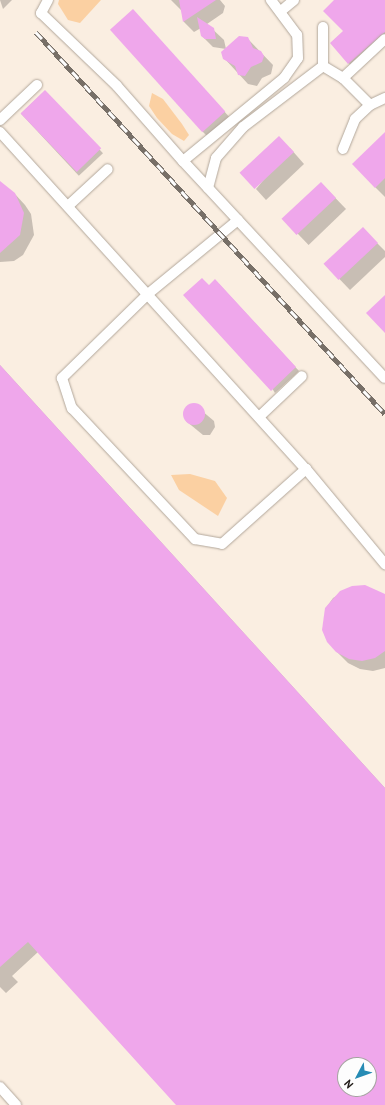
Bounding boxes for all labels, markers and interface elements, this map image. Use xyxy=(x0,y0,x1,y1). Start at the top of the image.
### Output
north arrow xyxy=(337,1057,377,1097)
text: N xyxy=(341,1077,356,1092)

